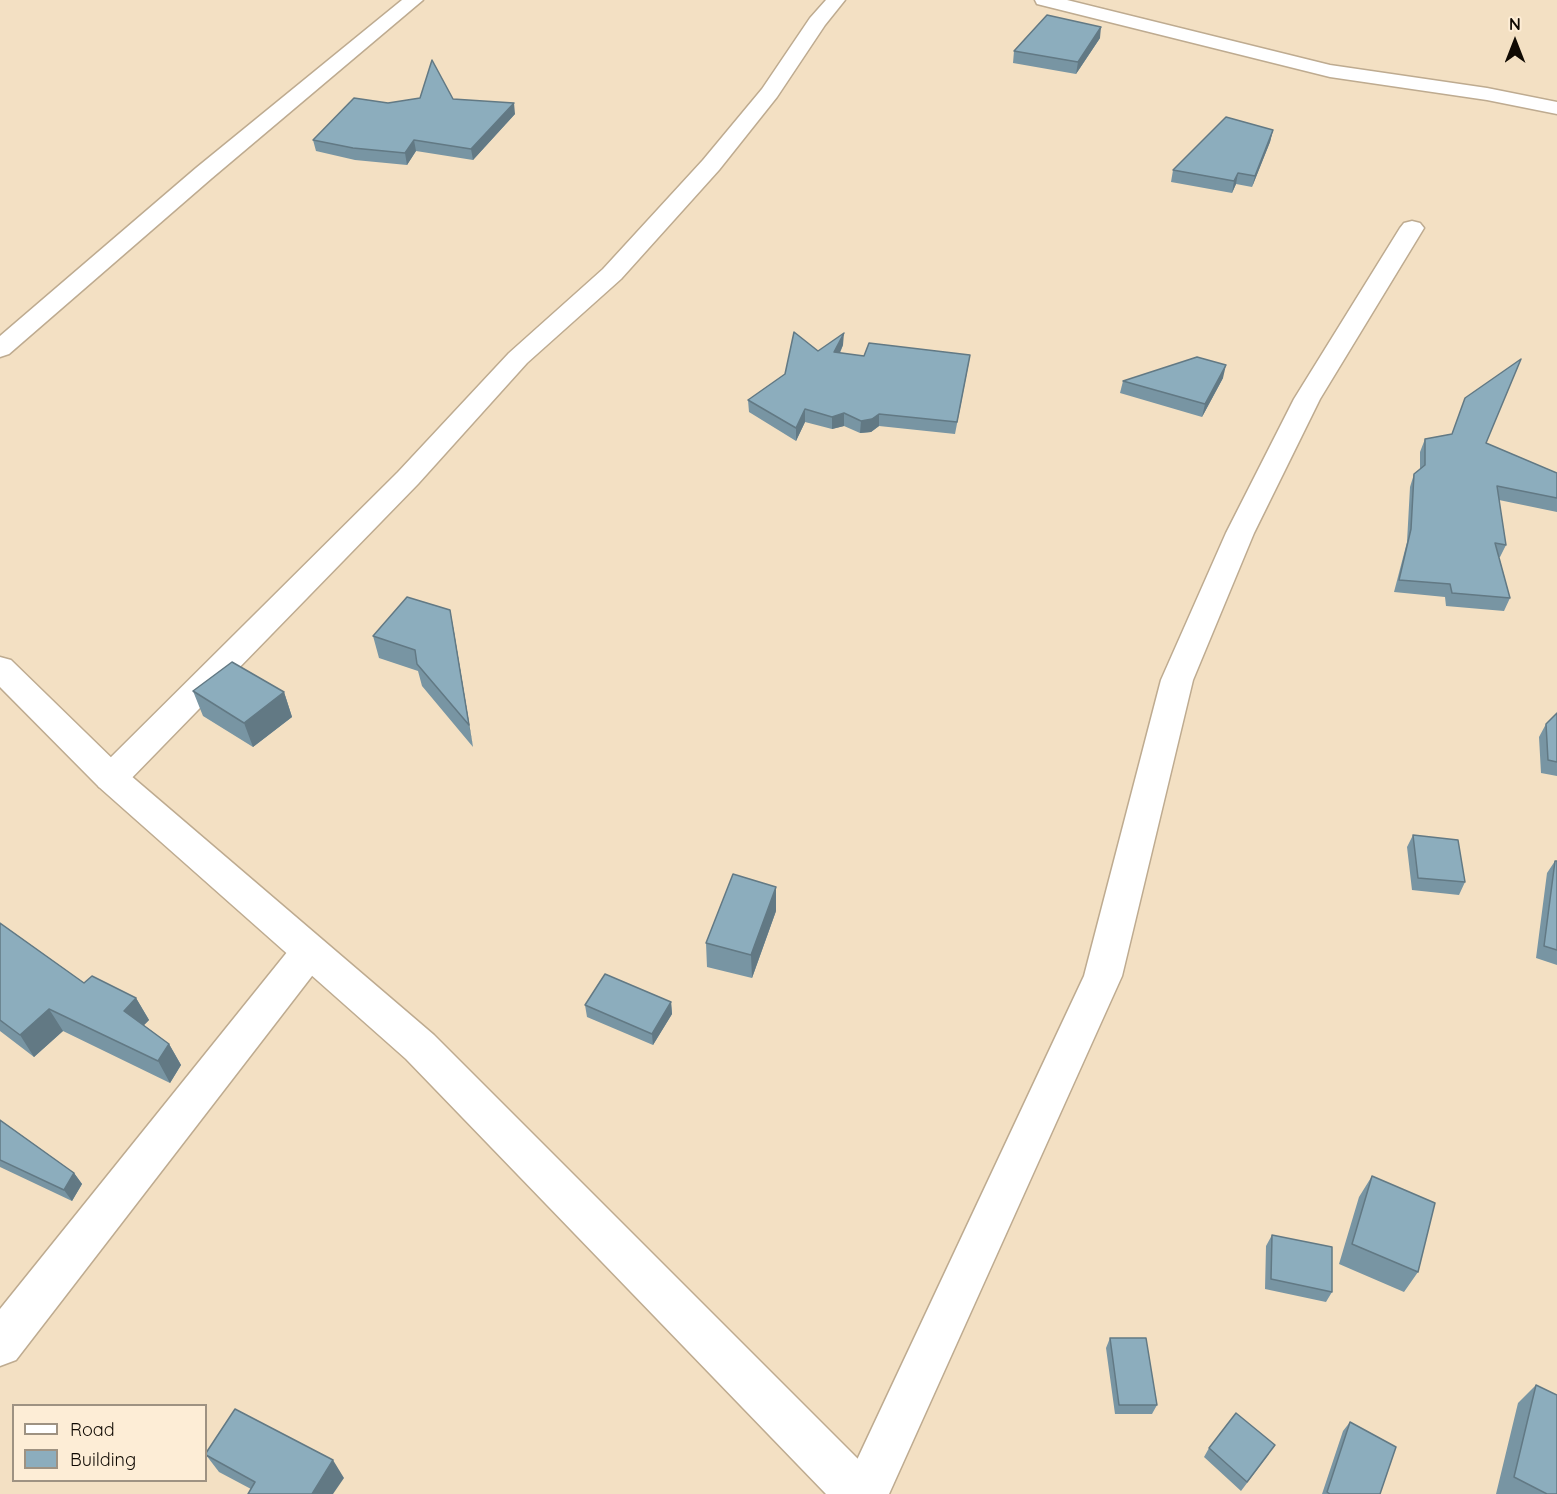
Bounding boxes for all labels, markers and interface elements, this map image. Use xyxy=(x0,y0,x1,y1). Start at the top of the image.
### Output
north arrow xyxy=(1485,12,1545,72)
text: N xyxy=(1509,14,1521,34)
legend xyxy=(12,1404,207,1482)
text: Road xyxy=(70,1418,115,1441)
text: Building xyxy=(70,1448,136,1471)

